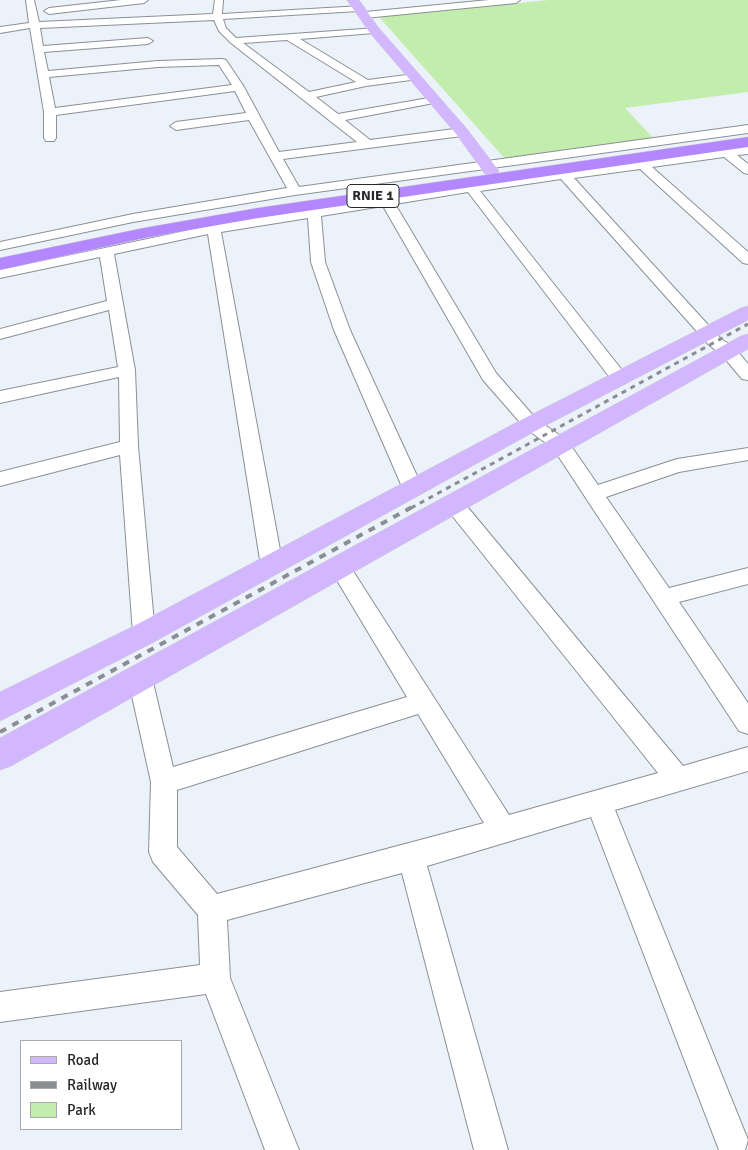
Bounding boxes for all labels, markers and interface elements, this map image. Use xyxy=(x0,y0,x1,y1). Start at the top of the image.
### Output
road number: RNIE 1 xyxy=(347,185,399,208)
legend xyxy=(20,1040,182,1130)
text: Road xyxy=(67,1051,99,1069)
text: Railway xyxy=(67,1076,117,1094)
text: Park xyxy=(67,1101,96,1119)

